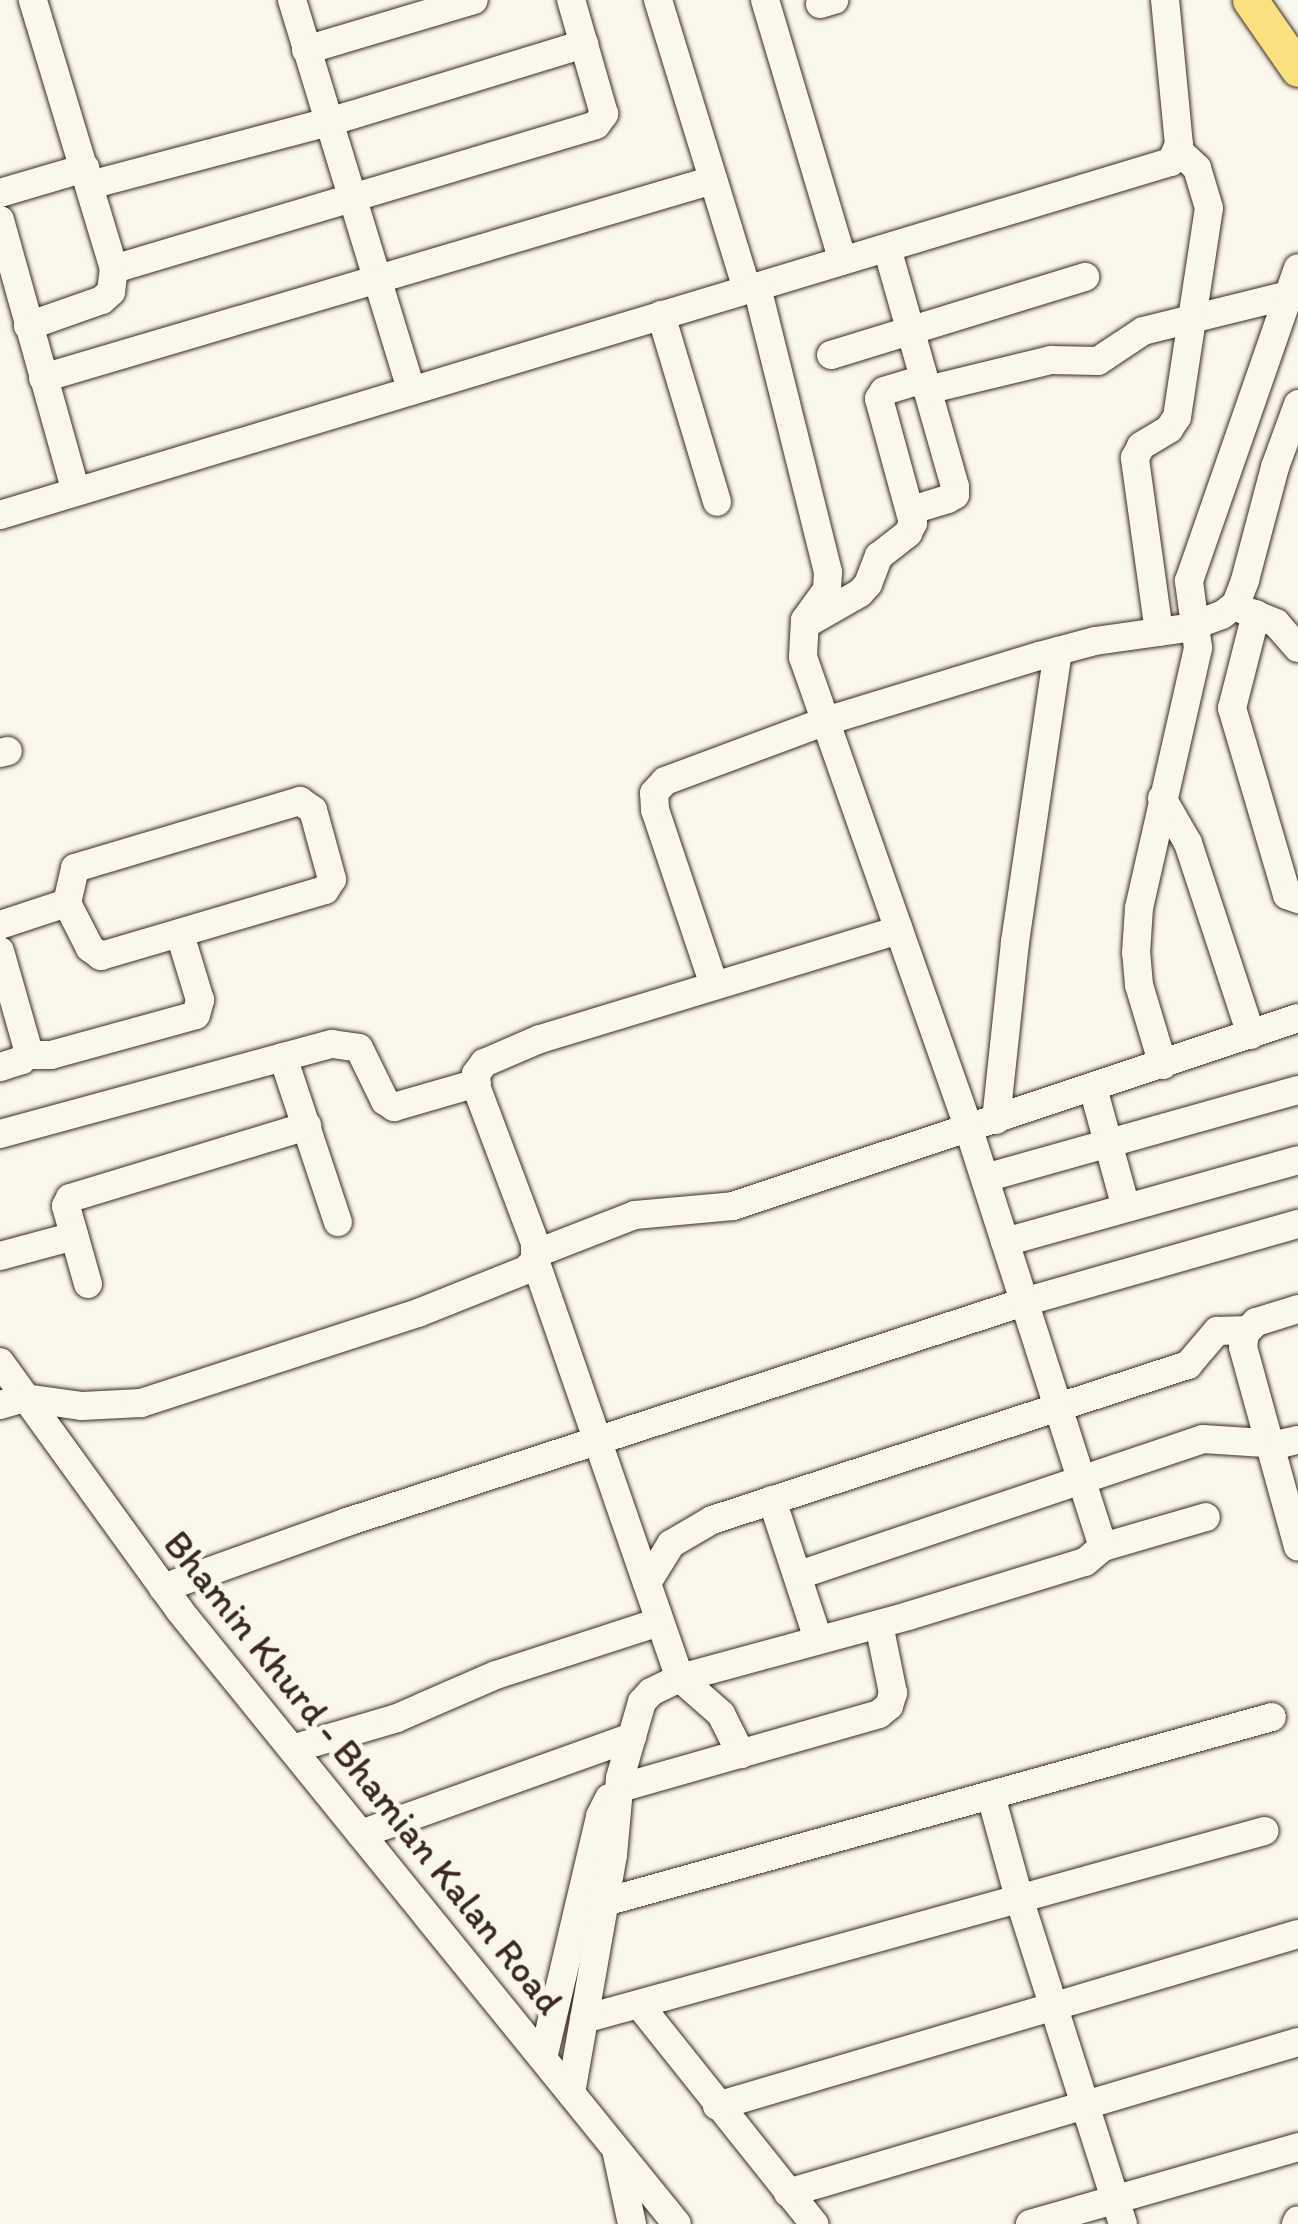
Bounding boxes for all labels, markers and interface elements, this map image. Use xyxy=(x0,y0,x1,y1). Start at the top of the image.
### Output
street label: Bhamin Khurd - Bhamian Kalan Road xyxy=(154,1523,572,2023)

